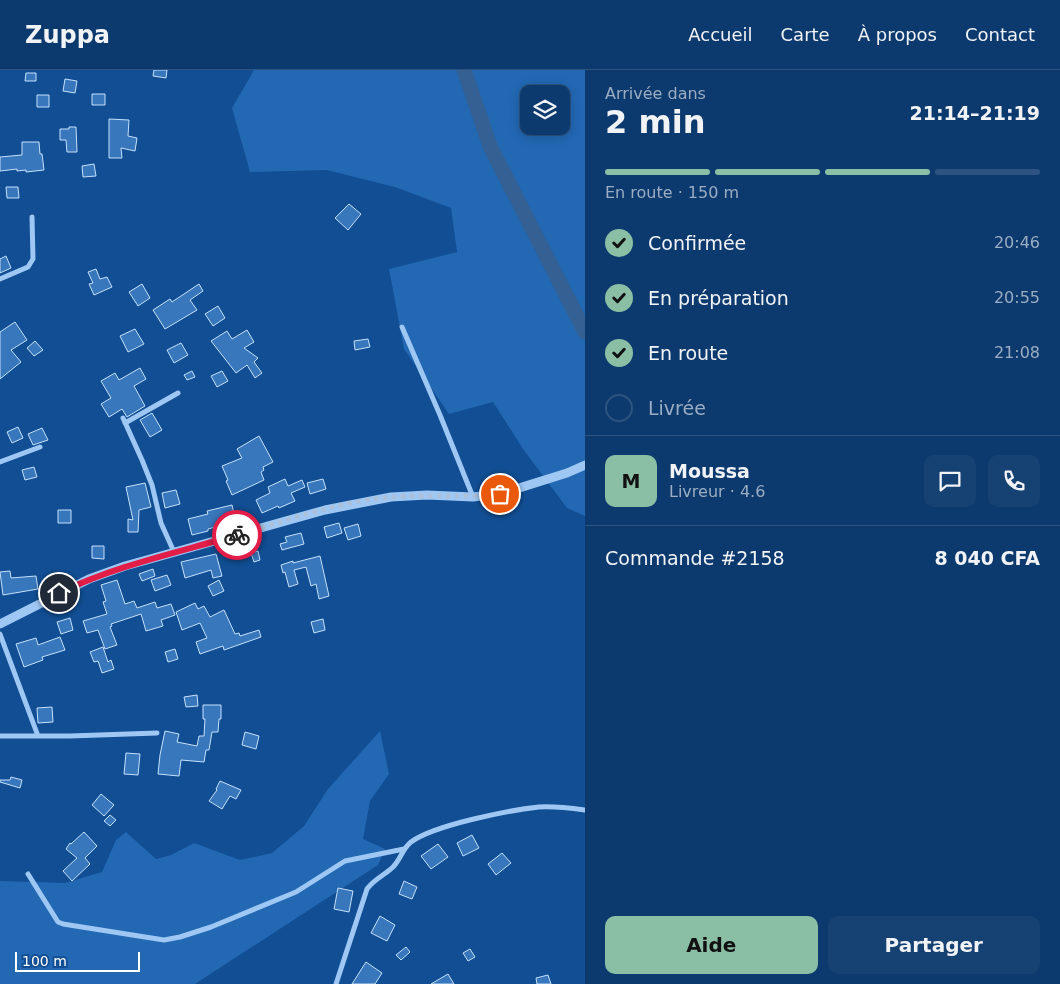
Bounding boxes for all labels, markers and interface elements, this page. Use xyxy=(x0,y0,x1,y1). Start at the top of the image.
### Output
text: Zuppa xyxy=(25,21,110,49)
text: Accueil xyxy=(688,24,753,45)
text: Carte xyxy=(781,24,830,45)
text: À propos xyxy=(858,24,937,45)
text: Contact xyxy=(965,24,1035,45)
text: Arrivée dans xyxy=(605,84,706,103)
map controls xyxy=(520,85,570,135)
button: layers xyxy=(520,85,570,135)
text: 21:14–21:19 xyxy=(910,102,1040,124)
text: 2 min xyxy=(605,103,706,141)
text: En route · 150 m xyxy=(605,183,739,202)
icon: check xyxy=(605,229,633,257)
text: Confirmée xyxy=(648,232,746,254)
text: 20:46 xyxy=(994,233,1040,252)
icon: check xyxy=(605,284,633,312)
text: En préparation xyxy=(648,287,789,309)
text: 20:55 xyxy=(994,288,1040,307)
icon: check xyxy=(605,339,633,367)
text: En route xyxy=(648,342,728,364)
text: 21:08 xyxy=(994,343,1040,362)
text: Livrée xyxy=(648,397,706,419)
button: chat xyxy=(924,455,976,507)
button: phone xyxy=(988,455,1040,507)
text: Moussa xyxy=(669,460,750,482)
text: M xyxy=(622,470,640,492)
pin xyxy=(479,473,521,515)
icon: bag xyxy=(486,480,514,508)
text: Livreur · 4.6 xyxy=(669,482,765,501)
courier xyxy=(212,510,262,560)
icon: bike xyxy=(223,521,251,549)
text: Commande #2158 xyxy=(605,547,785,569)
text: 8 040 CFA xyxy=(934,547,1040,569)
pin xyxy=(38,572,80,614)
icon: home xyxy=(45,579,73,607)
button: Aide xyxy=(605,916,818,974)
button: Partager xyxy=(828,916,1040,974)
scale bar xyxy=(15,949,140,972)
text: 100 m xyxy=(22,953,67,969)

